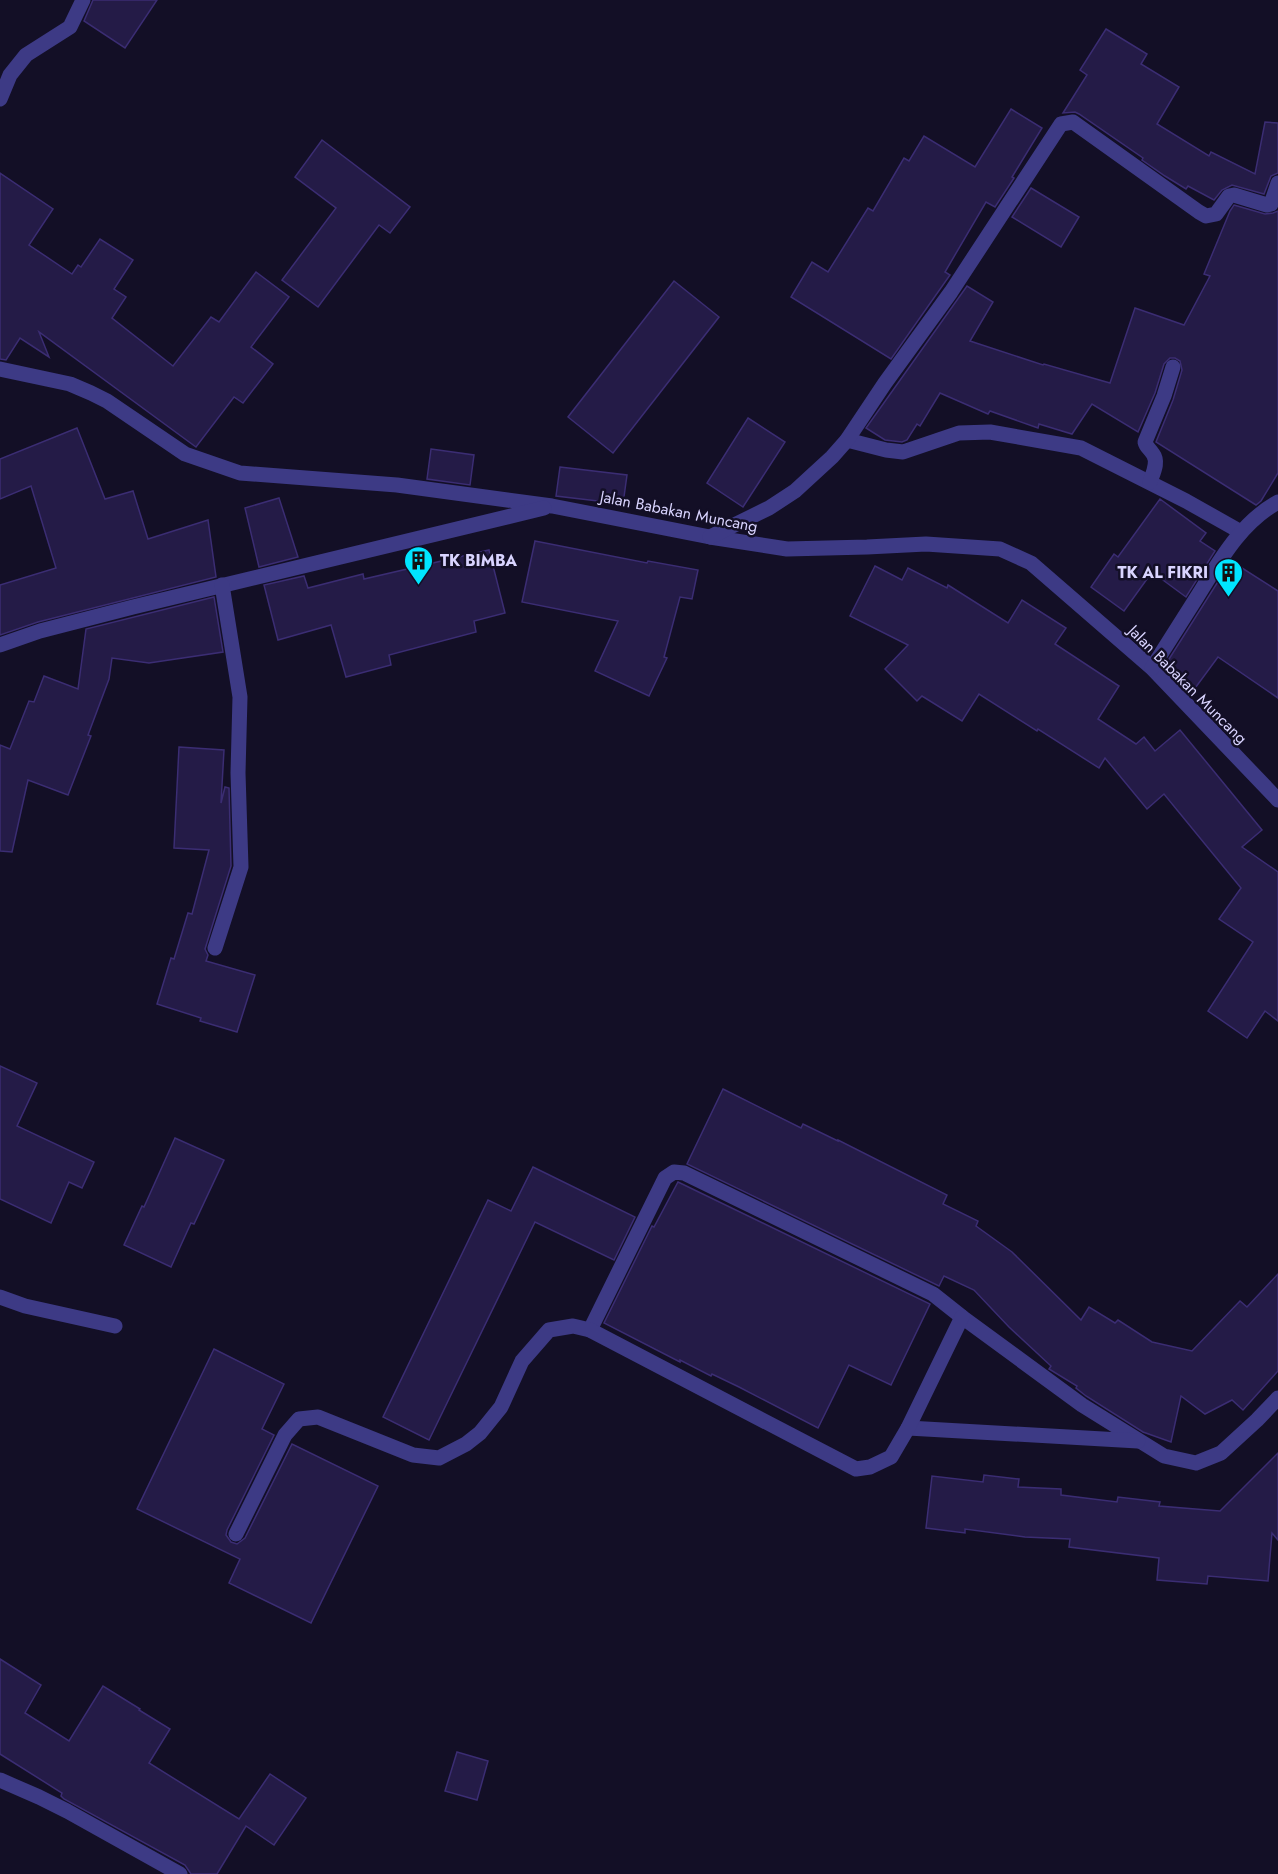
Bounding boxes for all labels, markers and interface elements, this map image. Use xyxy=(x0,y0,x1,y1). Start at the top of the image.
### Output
street label: Jalan Babakan Muncang xyxy=(596,485,760,538)
building icon: TK BIMBA xyxy=(403,544,435,586)
place label: TK BIMBA xyxy=(440,549,517,572)
building icon: TK AL FIKRI xyxy=(1213,556,1245,598)
place label: TK AL FIKRI xyxy=(1117,561,1208,584)
street label: Jalan Babakan Muncang xyxy=(1121,618,1252,749)

